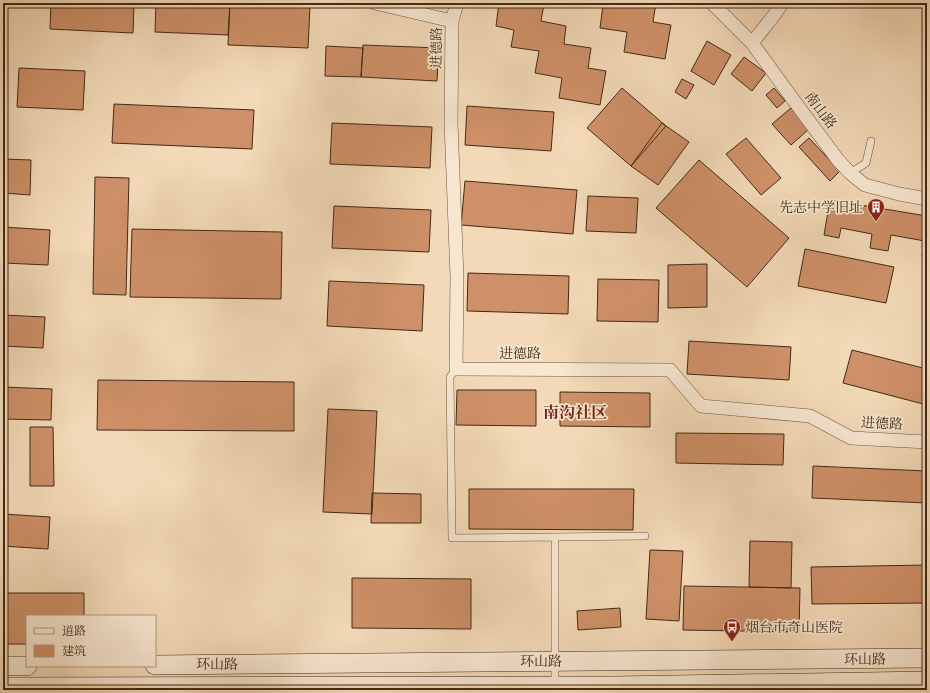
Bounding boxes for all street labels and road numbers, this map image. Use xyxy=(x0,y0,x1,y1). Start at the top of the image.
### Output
street label: 进德路 xyxy=(428,27,447,69)
street label: 南山路 xyxy=(800,88,840,133)
street label: 进德路 xyxy=(499,345,541,364)
street label: 进德路 xyxy=(860,414,903,435)
street label: 环山路 xyxy=(844,651,886,670)
street label: 环山路 xyxy=(520,653,562,672)
street label: 环山路 xyxy=(196,656,238,675)

